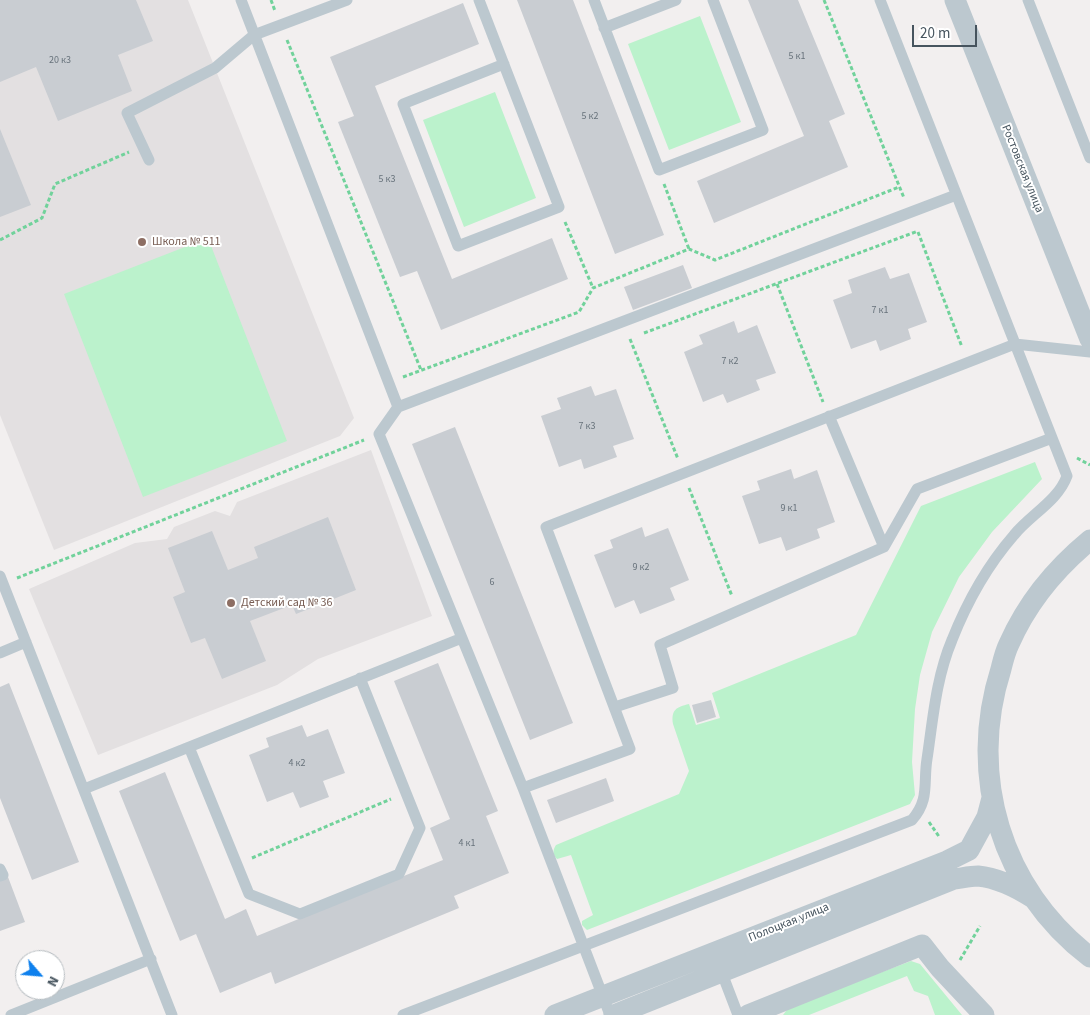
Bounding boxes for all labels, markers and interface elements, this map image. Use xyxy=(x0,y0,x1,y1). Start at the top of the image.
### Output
scale bar xyxy=(915,15,980,47)
text: 20 m xyxy=(920,23,950,44)
house number: 5 к1 xyxy=(789,51,805,63)
house number: 20 к3 xyxy=(49,55,71,67)
house number: 5 к2 xyxy=(582,111,598,123)
street label: Ростовская улица xyxy=(998,123,1046,215)
house number: 5 к3 xyxy=(379,174,395,186)
place label: Школа № 511 xyxy=(152,235,221,249)
marker: Школа № 511 xyxy=(136,236,148,248)
house number: 7 к1 xyxy=(872,305,888,317)
house number: 7 к2 xyxy=(722,356,738,368)
house number: 7 к3 xyxy=(579,421,595,433)
house number: 9 к1 xyxy=(781,503,797,515)
house number: 9 к2 xyxy=(633,562,649,574)
house number: 6 xyxy=(490,577,494,589)
place label: Детский сад № 36 xyxy=(241,596,333,610)
marker: Детский сад № 36 xyxy=(225,597,237,609)
house number: 4 к2 xyxy=(289,758,305,770)
house number: 4 к1 xyxy=(459,838,475,850)
street label: Полоцкая улица xyxy=(747,900,831,946)
north arrow xyxy=(15,950,65,1000)
text: N xyxy=(41,973,63,990)

